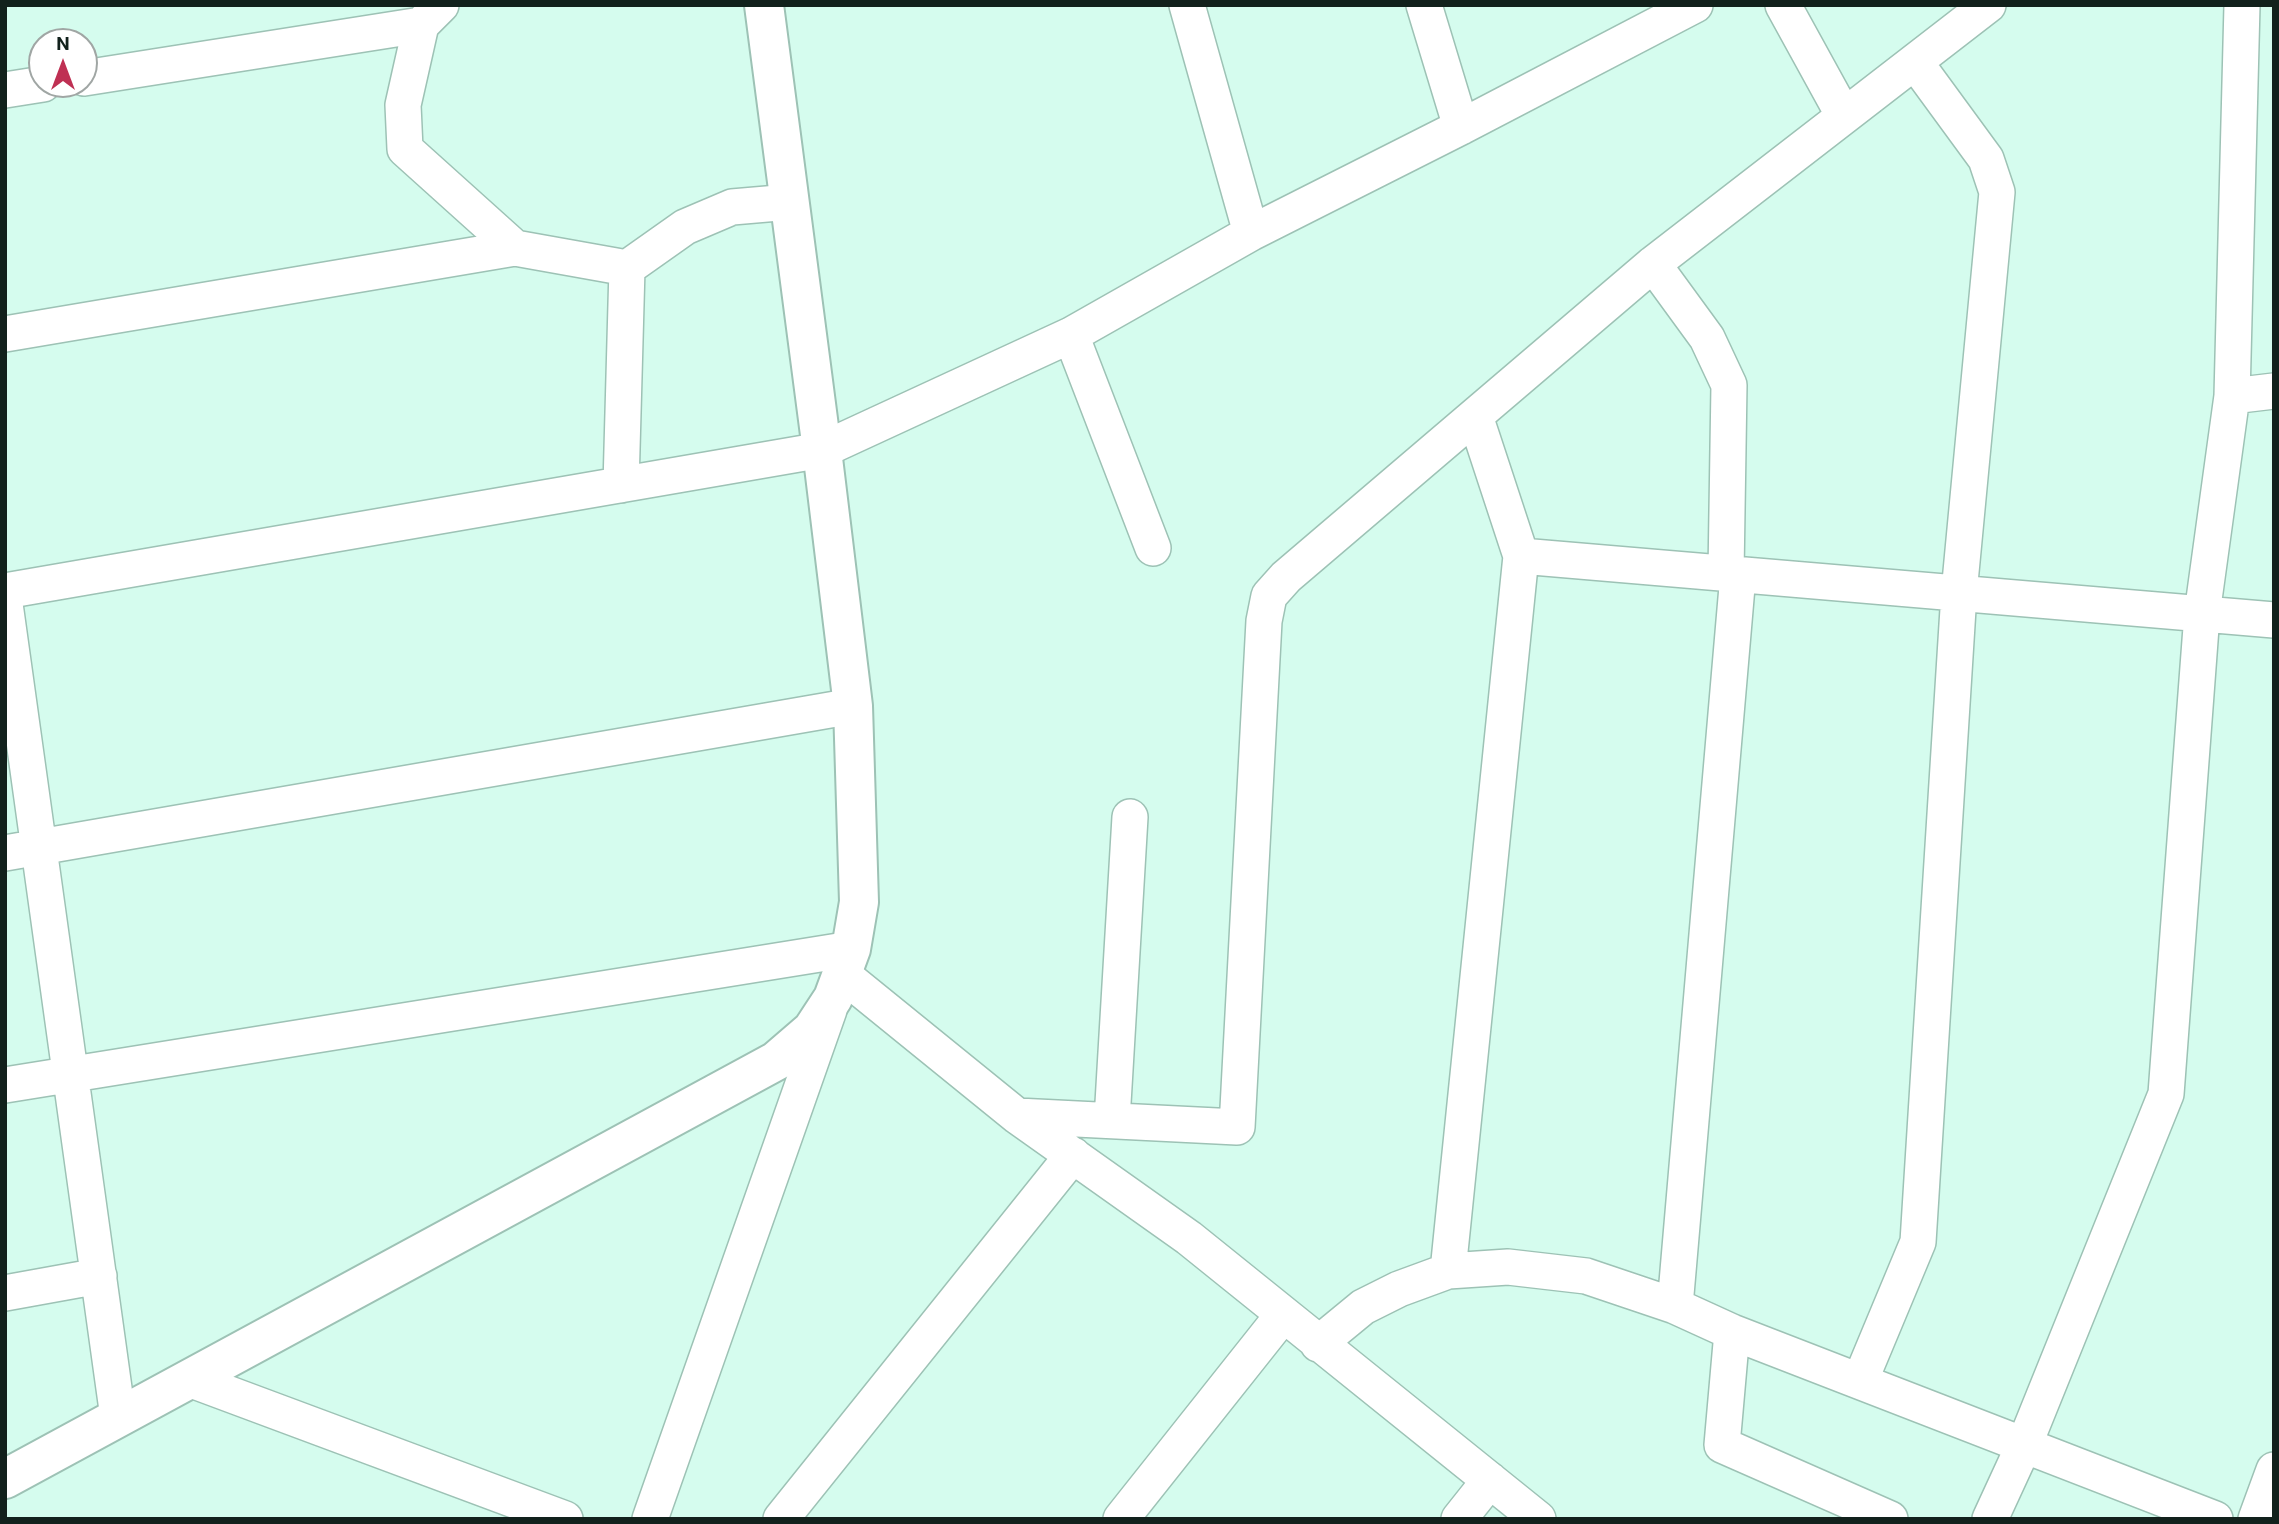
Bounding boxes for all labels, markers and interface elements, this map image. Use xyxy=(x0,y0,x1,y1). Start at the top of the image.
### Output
north arrow xyxy=(28,28,98,98)
text: N xyxy=(56,32,70,55)

